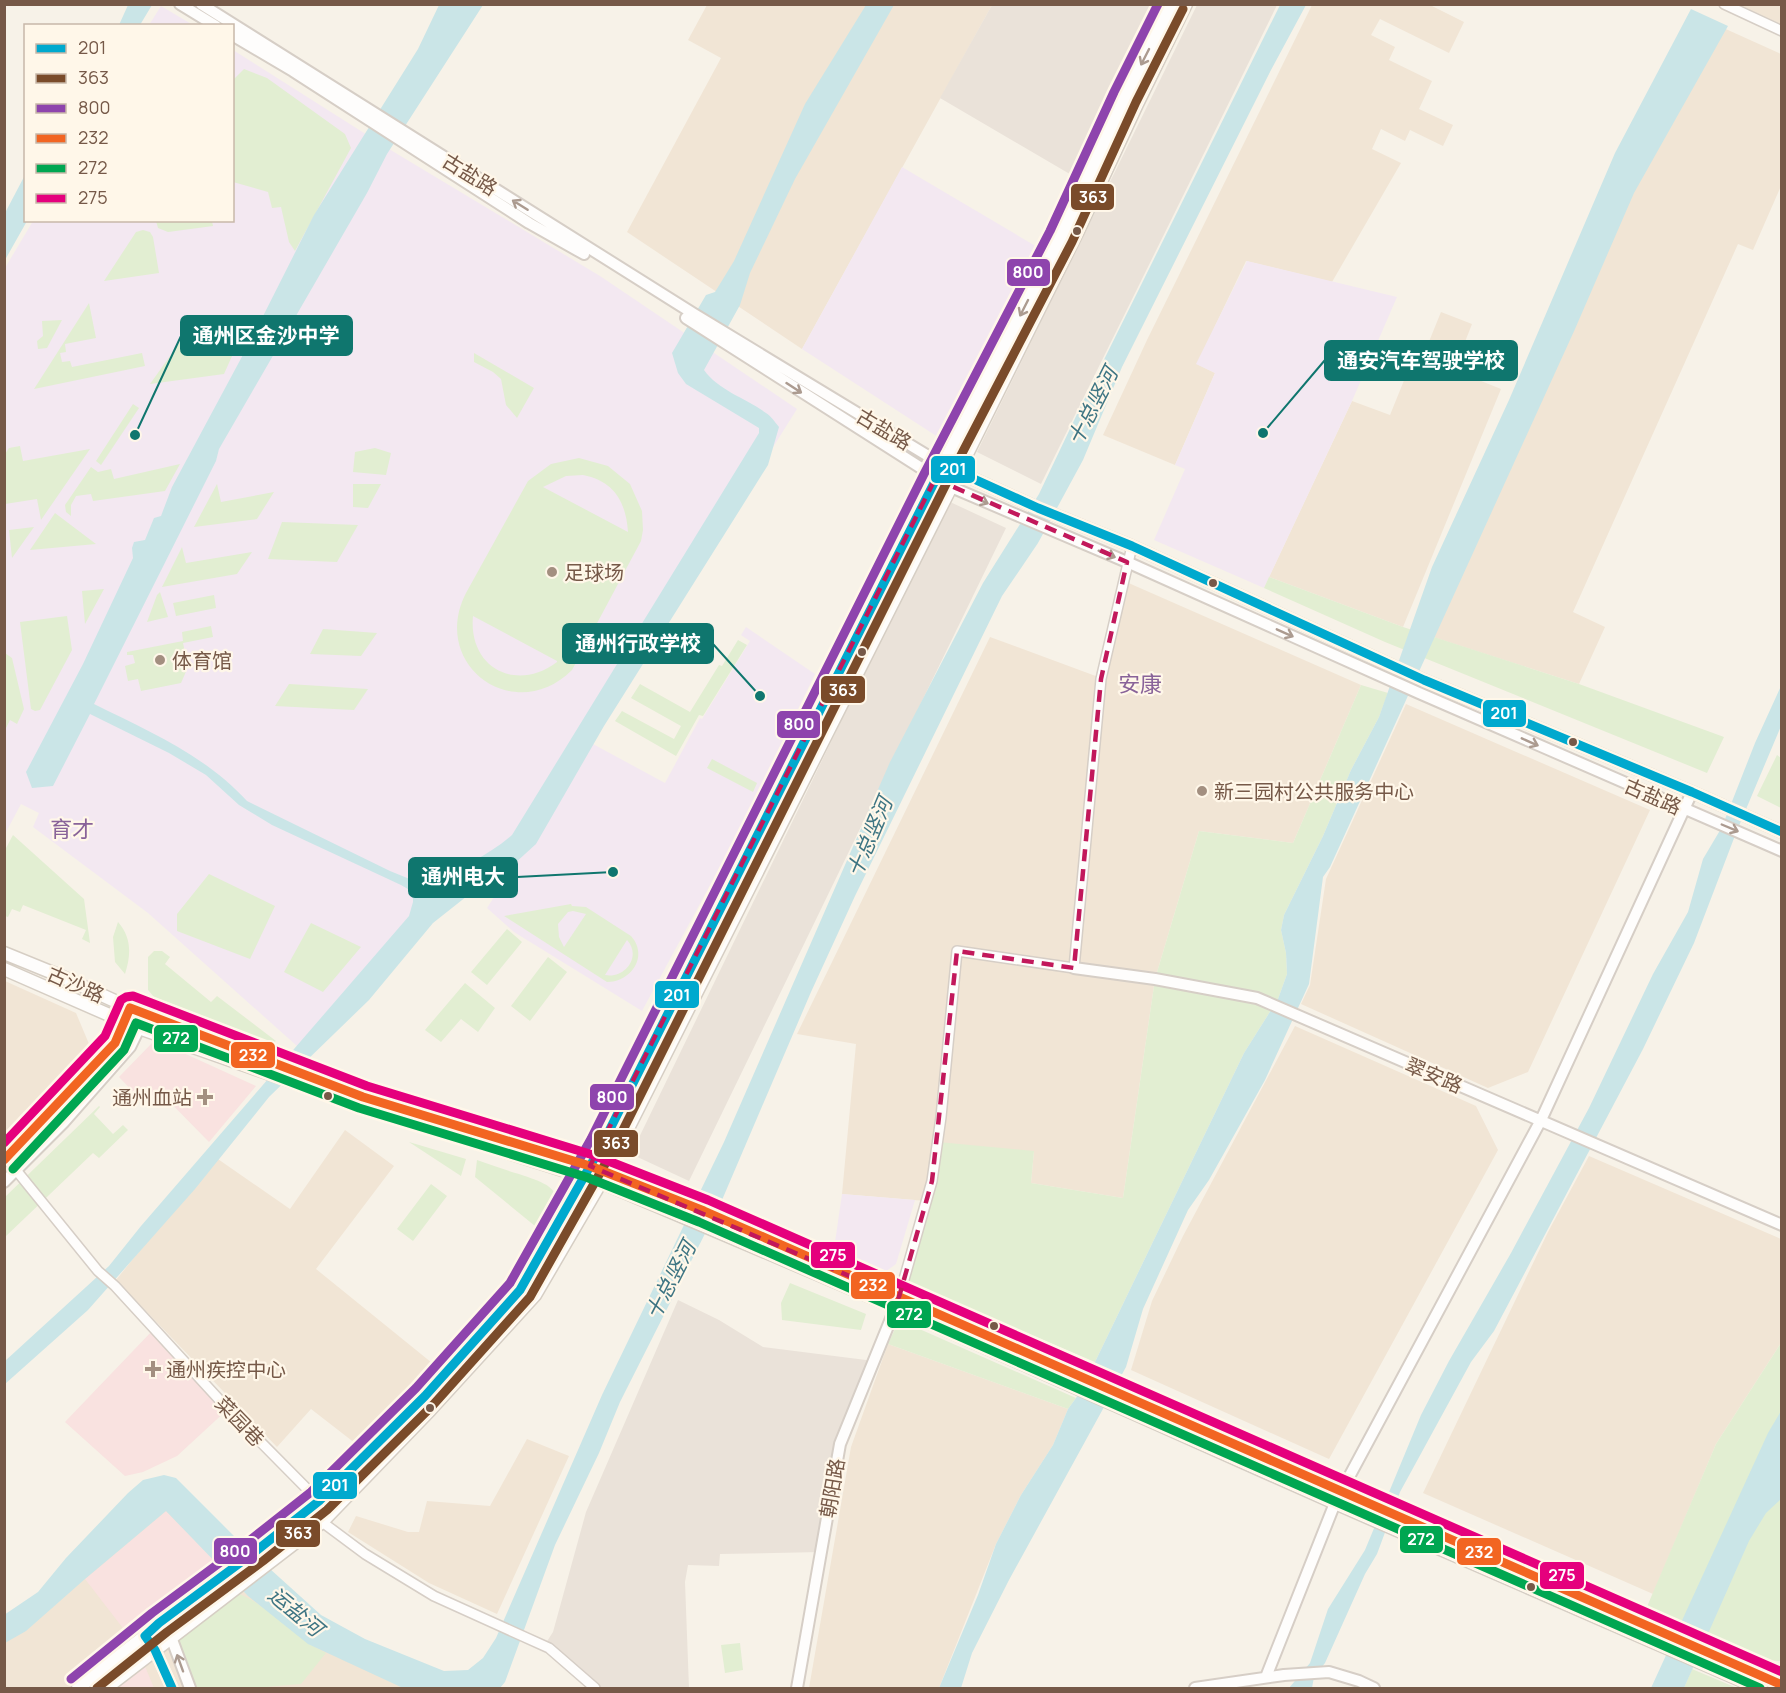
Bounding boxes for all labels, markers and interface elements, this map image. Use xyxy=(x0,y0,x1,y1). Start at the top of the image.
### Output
legend xyxy=(24,24,234,222)
text: 201 xyxy=(78,35,106,59)
one-way arrow xyxy=(1139,47,1151,65)
text: 363 xyxy=(78,65,109,89)
text: 800 xyxy=(78,95,110,119)
text: 232 xyxy=(78,125,108,149)
street label: 古盐路 xyxy=(437,147,503,201)
text: 272 xyxy=(78,155,108,179)
line badge: 363 xyxy=(1070,183,1115,211)
text: 275 xyxy=(78,185,108,209)
text: 363 xyxy=(1079,186,1107,208)
one-way arrow xyxy=(512,199,529,211)
unlabelled marker xyxy=(1071,225,1083,237)
line badge: 800 xyxy=(1006,258,1051,287)
text: 800 xyxy=(1013,261,1043,283)
one-way arrow xyxy=(1018,298,1029,316)
callout: 通州区金沙中学 xyxy=(181,316,352,355)
text: 通州区金沙中学 xyxy=(193,321,340,349)
callout: 通安汽车驾驶学校 xyxy=(1325,341,1517,380)
text: 通安汽车驾驶学校 xyxy=(1337,346,1505,374)
water label: 十总竖河 xyxy=(1060,359,1125,450)
one-way arrow xyxy=(785,382,802,394)
street label: 古盐路 xyxy=(851,402,917,456)
line badge: 201 xyxy=(930,455,976,484)
text: 201 xyxy=(939,458,967,480)
one-way arrow xyxy=(970,495,989,506)
one-way arrow xyxy=(1098,549,1116,560)
place label: 足球场 xyxy=(564,559,624,586)
marker: 足球场 xyxy=(545,565,559,579)
unlabelled marker xyxy=(1207,577,1219,589)
callout: 通州行政学校 xyxy=(563,624,713,663)
one-way arrow xyxy=(1276,628,1294,639)
text: 通州行政学校 xyxy=(575,629,701,657)
unlabelled marker xyxy=(856,646,868,658)
place label: 体育馆 xyxy=(172,647,232,674)
marker: 体育馆 xyxy=(153,653,167,667)
district label: 安康 xyxy=(1118,669,1162,699)
line badge: 363 xyxy=(820,675,866,704)
text: 363 xyxy=(829,679,857,701)
line badge: 201 xyxy=(1482,699,1527,728)
text: 201 xyxy=(1490,702,1518,724)
line badge: 800 xyxy=(776,710,821,739)
text: 800 xyxy=(784,713,814,735)
unlabelled marker xyxy=(1567,736,1579,748)
one-way arrow xyxy=(1521,737,1539,748)
street label: 古盐路 xyxy=(1620,771,1686,821)
place label: 新三园村公共服务中心 xyxy=(1214,778,1414,805)
marker: 新三园村公共服务中心 xyxy=(1195,784,1209,798)
water label: 十总竖河 xyxy=(840,789,900,881)
district label: 育才 xyxy=(50,814,94,844)
one-way arrow xyxy=(1720,823,1738,834)
callout: 通州电大 xyxy=(409,858,517,897)
text: 通州电大 xyxy=(421,862,505,890)
street label: 古沙路 xyxy=(43,959,109,1009)
line badge: 201 xyxy=(654,980,700,1009)
text: 201 xyxy=(663,984,691,1006)
line badge: 272 xyxy=(153,1024,199,1053)
text: 272 xyxy=(162,1027,190,1049)
line badge: 232 xyxy=(230,1041,276,1069)
text: 232 xyxy=(239,1044,267,1066)
street label: 翠安路 xyxy=(1401,1051,1467,1099)
line badge: 800 xyxy=(589,1083,635,1111)
place label: 通州血站 xyxy=(112,1084,192,1111)
text: 800 xyxy=(597,1086,627,1108)
marker: 通州血站 xyxy=(196,1088,214,1106)
unlabelled marker xyxy=(322,1090,334,1102)
line badge: 363 xyxy=(593,1129,639,1158)
text: 363 xyxy=(602,1132,630,1154)
water label: 十总竖河 xyxy=(638,1233,703,1324)
line badge: 275 xyxy=(810,1241,856,1269)
text: 275 xyxy=(819,1244,847,1266)
line badge: 232 xyxy=(850,1271,896,1300)
text: 232 xyxy=(859,1274,887,1296)
line badge: 272 xyxy=(886,1300,932,1329)
text: 272 xyxy=(895,1303,923,1325)
unlabelled marker xyxy=(988,1320,1000,1332)
place label: 通州疾控中心 xyxy=(166,1356,286,1383)
marker: 通州疾控中心 xyxy=(144,1360,162,1378)
street label: 菜园巷 xyxy=(209,1390,271,1452)
unlabelled marker xyxy=(424,1402,436,1414)
street label: 朝阳路 xyxy=(813,1456,851,1520)
line badge: 201 xyxy=(312,1471,358,1500)
text: 201 xyxy=(321,1474,349,1496)
line badge: 363 xyxy=(275,1519,321,1548)
text: 363 xyxy=(284,1522,312,1544)
line badge: 272 xyxy=(1399,1525,1444,1554)
text: 272 xyxy=(1407,1528,1435,1550)
line badge: 800 xyxy=(213,1537,258,1565)
line badge: 232 xyxy=(1456,1537,1502,1566)
text: 800 xyxy=(220,1540,250,1562)
text: 232 xyxy=(1465,1541,1493,1563)
line badge: 275 xyxy=(1539,1561,1585,1590)
text: 275 xyxy=(1548,1564,1576,1586)
water label: 运盐河 xyxy=(263,1580,332,1645)
unlabelled marker xyxy=(1525,1581,1537,1593)
one-way arrow xyxy=(174,1654,185,1673)

